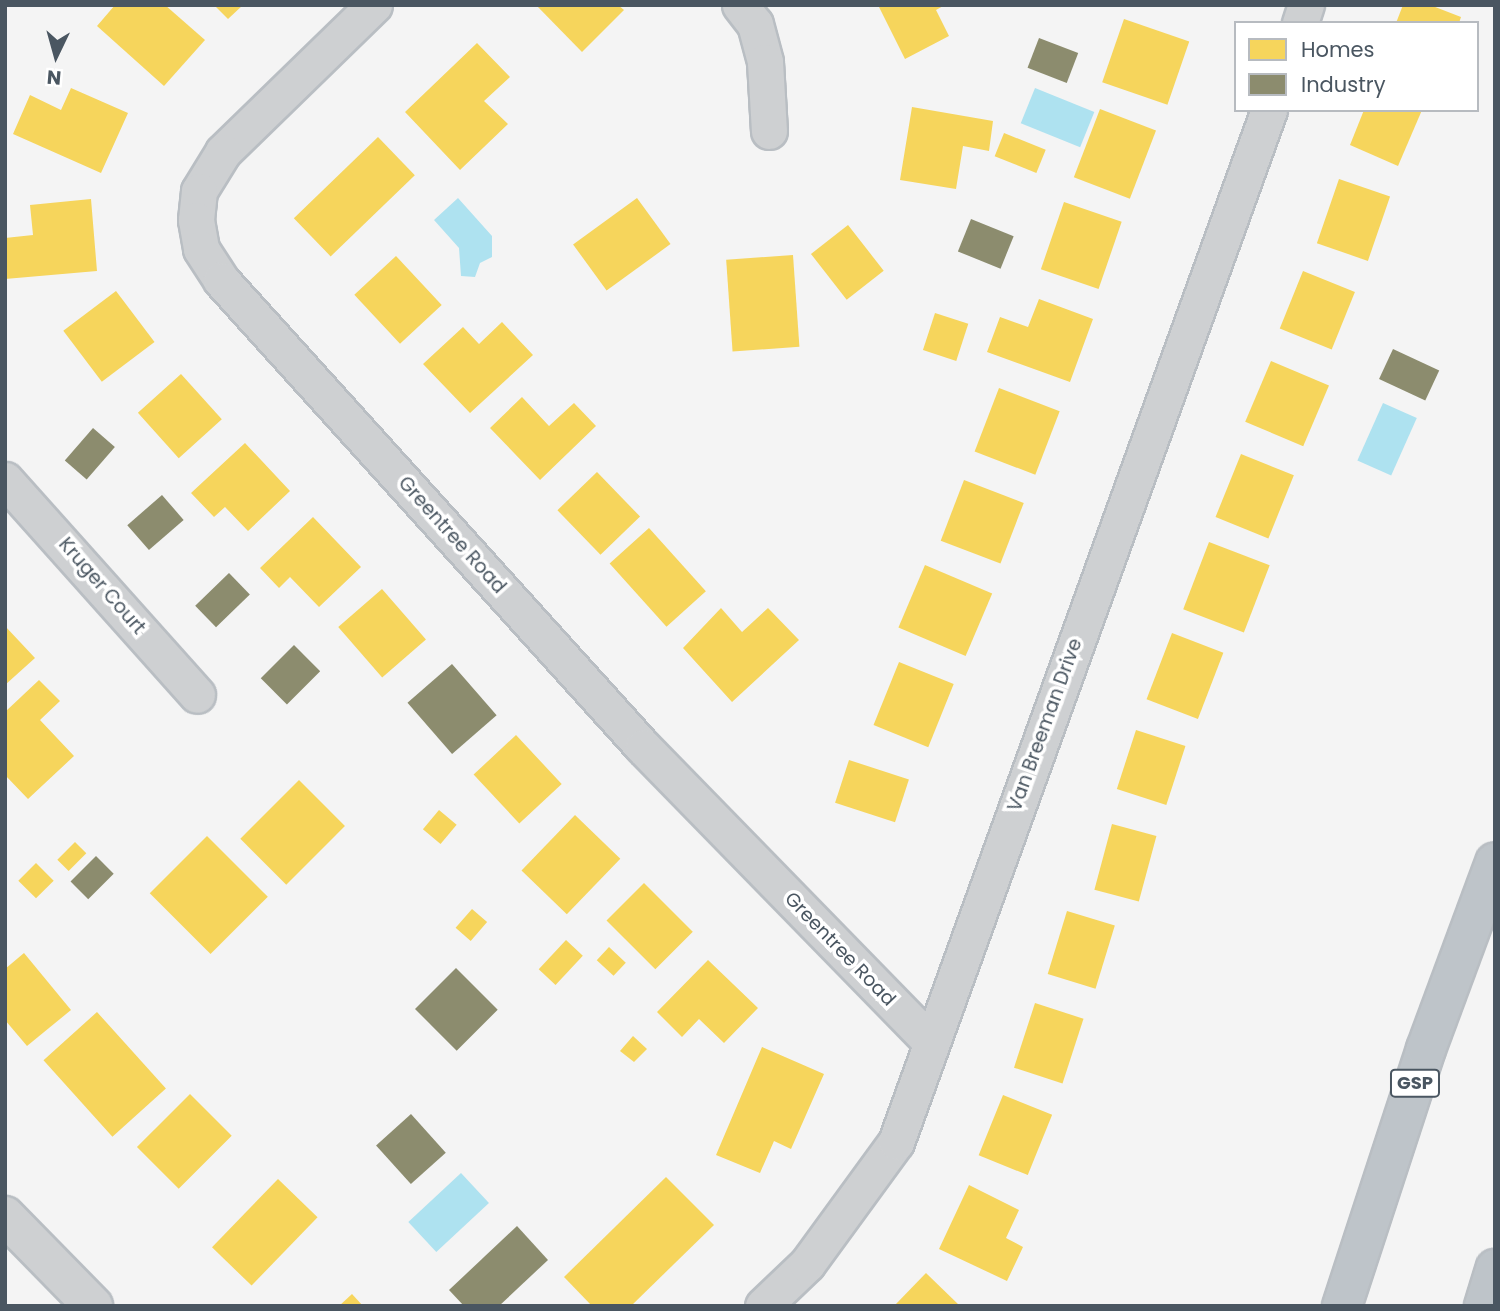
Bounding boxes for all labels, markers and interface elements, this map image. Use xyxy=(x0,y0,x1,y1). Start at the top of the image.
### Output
north arrow xyxy=(21,21,91,91)
legend xyxy=(1234,21,1479,112)
text: Homes xyxy=(1301,35,1375,64)
text: N xyxy=(46,63,62,91)
text: Industry xyxy=(1301,70,1386,99)
street label: Greentree Road xyxy=(393,472,511,598)
street label: Kruger Court xyxy=(54,533,150,639)
street label: Van Breeman Drive xyxy=(1003,635,1087,815)
street label: Greentree Road xyxy=(780,887,900,1011)
road number: GSP xyxy=(1389,1068,1441,1098)

